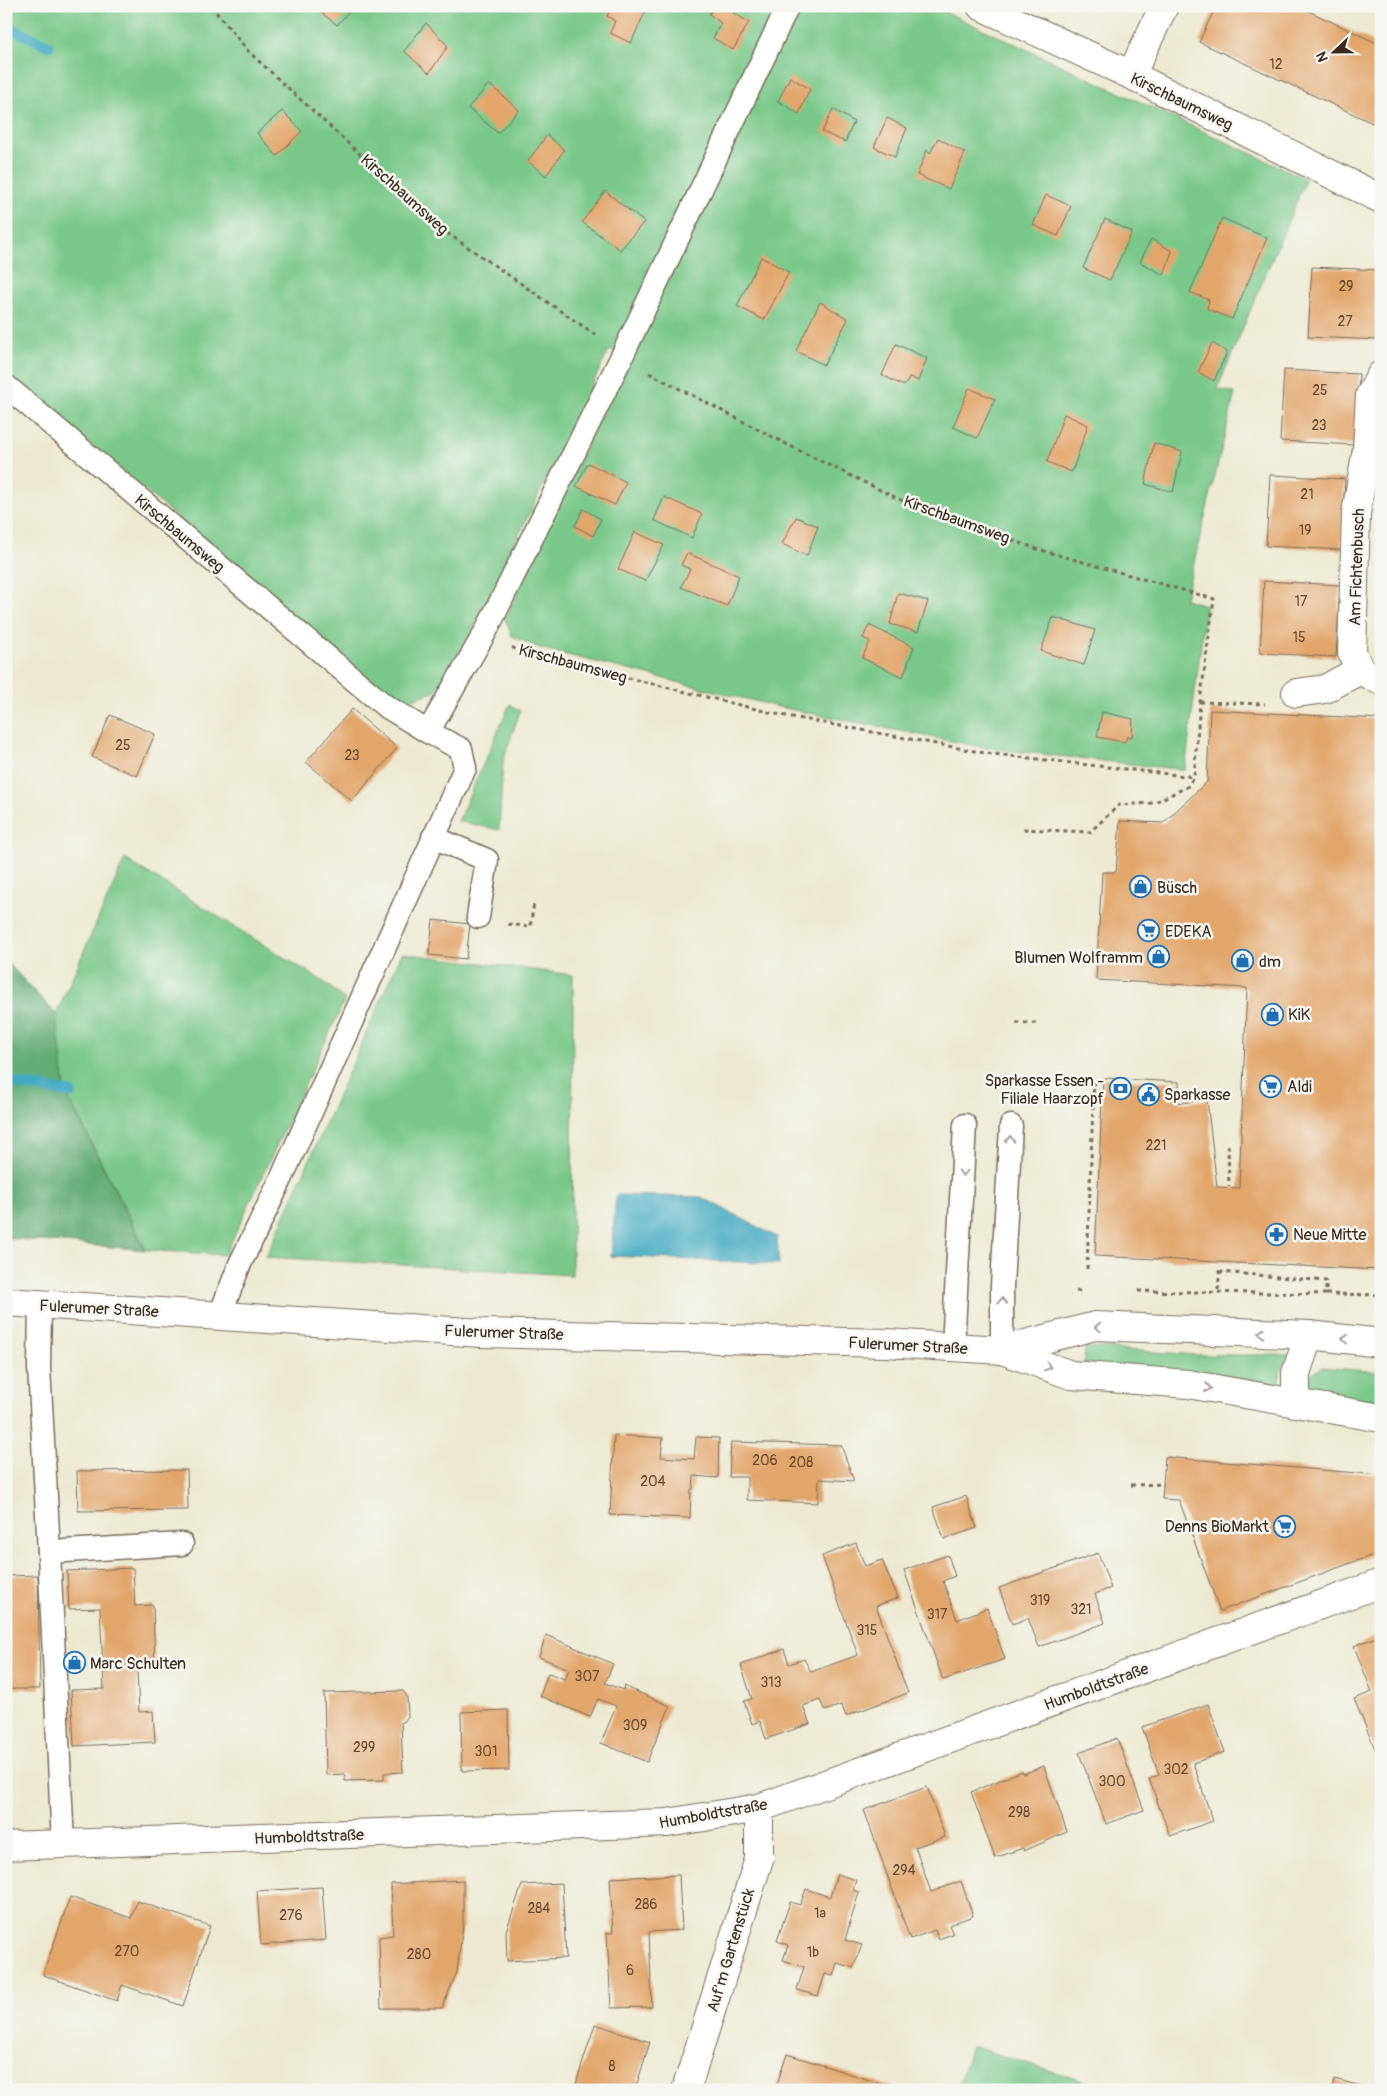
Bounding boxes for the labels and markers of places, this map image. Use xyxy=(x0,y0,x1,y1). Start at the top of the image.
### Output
shop icon: Büsch xyxy=(1129,875,1153,899)
place label: Büsch xyxy=(1157,878,1197,898)
supermarket icon: EDEKA xyxy=(1137,919,1161,943)
place label: EDEKA xyxy=(1165,922,1212,942)
shop icon: Blumen Wolframm xyxy=(1147,945,1171,969)
place label: Blumen Wolframm xyxy=(1014,948,1143,968)
shop icon: dm xyxy=(1231,949,1255,973)
place label: dm xyxy=(1259,952,1281,972)
shop icon: KiK xyxy=(1260,1002,1284,1026)
place label: KiK xyxy=(1288,1005,1310,1025)
place label: Sparkasse Essen - Filiale Haarzopf xyxy=(985,1071,1104,1109)
supermarket icon: Aldi xyxy=(1259,1074,1283,1098)
bank icon: Sparkasse Essen - Filiale Haarzopf xyxy=(1108,1077,1132,1101)
place label: Aldi xyxy=(1287,1077,1312,1097)
public building icon: Sparkasse xyxy=(1136,1082,1160,1106)
place label: Sparkasse xyxy=(1164,1085,1230,1105)
pharmacy icon: Neue Mitte xyxy=(1265,1222,1289,1246)
place label: Neue Mitte xyxy=(1293,1225,1366,1245)
supermarket icon: Denns BioMarkt xyxy=(1273,1514,1297,1538)
place label: Denns BioMarkt xyxy=(1165,1517,1270,1537)
shop icon: Marc Schulten xyxy=(62,1651,86,1675)
place label: Marc Schulten xyxy=(90,1654,186,1674)

